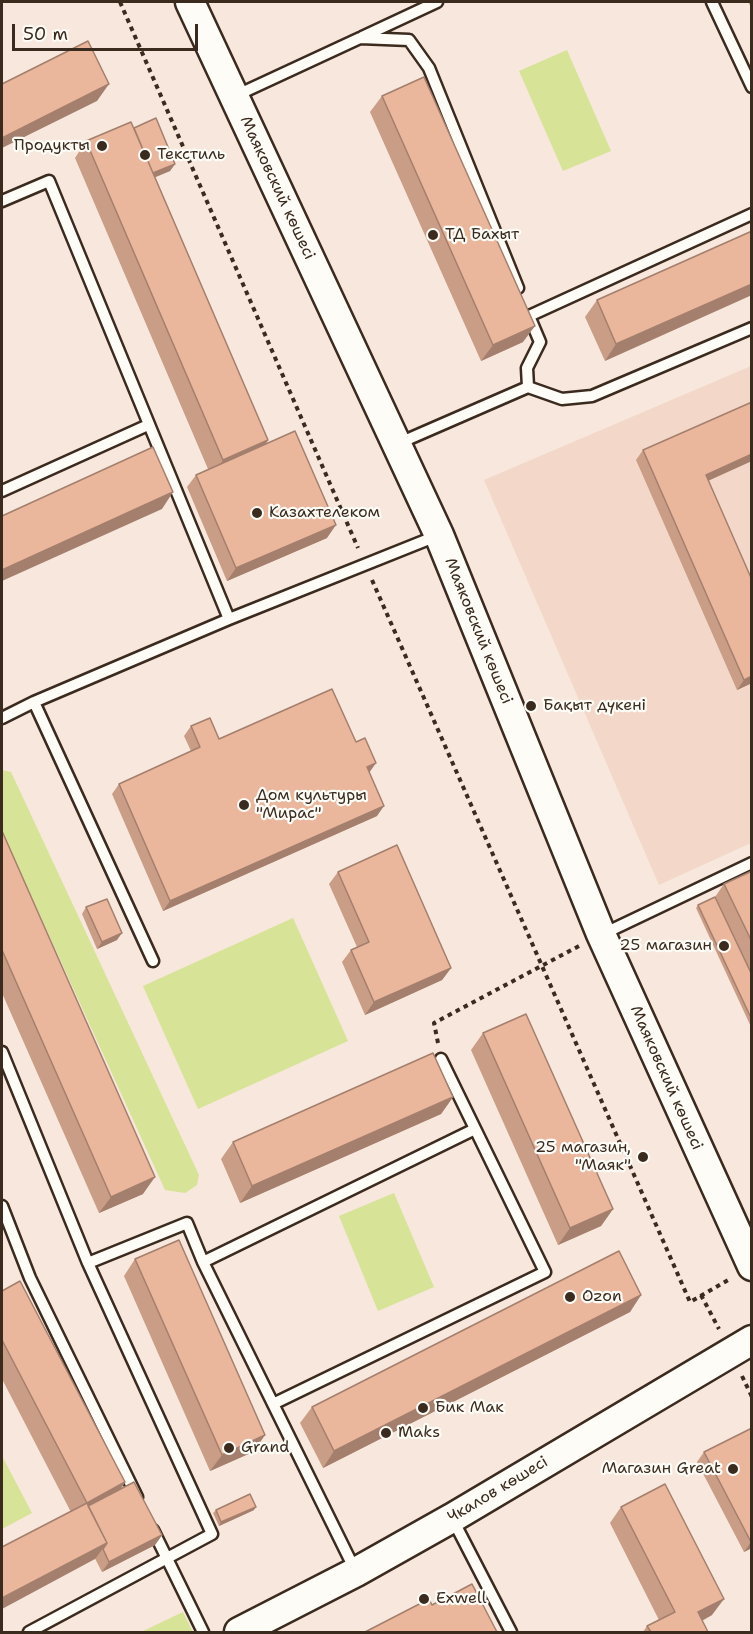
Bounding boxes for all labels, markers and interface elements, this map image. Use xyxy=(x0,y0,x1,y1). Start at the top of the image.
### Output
scale bar xyxy=(15,12,201,50)
text: 50 m xyxy=(23,22,68,46)
street label: Маяковский көшесі xyxy=(235,113,319,263)
place label: Продукты xyxy=(14,136,90,156)
marker: Продукты xyxy=(95,139,109,153)
place label: Текстиль xyxy=(157,145,225,165)
marker: Текстиль xyxy=(138,148,152,162)
place label: ТД Бахыт xyxy=(445,225,519,245)
marker: ТД Бахыт xyxy=(426,228,440,242)
place label: Казахтелеком xyxy=(269,503,380,523)
marker: Казахтелеком xyxy=(250,506,264,520)
street label: Маяковский көшесі xyxy=(440,555,516,707)
place label: Бақыт дүкені xyxy=(543,696,646,716)
marker: Бақыт дүкені xyxy=(524,699,538,713)
place label: Дом культуры "Мирас" xyxy=(256,786,367,824)
marker: Дом культуры "Мирас" xyxy=(237,798,251,812)
place label: 25 магазин xyxy=(620,936,712,956)
marker: 25 магазин xyxy=(717,939,731,953)
street label: Маяковский көшесі xyxy=(625,1003,707,1153)
place label: 25 магазин, "Маяк" xyxy=(535,1138,631,1176)
marker: 25 магазин, "Маяк" xyxy=(636,1150,650,1164)
place label: Ozon xyxy=(582,1287,622,1307)
marker: Ozon xyxy=(563,1290,577,1304)
place label: Бик Мак xyxy=(435,1398,504,1418)
marker: Бик Мак xyxy=(416,1401,430,1415)
place label: Maks xyxy=(398,1423,440,1443)
marker: Maks xyxy=(379,1426,393,1440)
place label: Grand xyxy=(241,1438,289,1458)
marker: Grand xyxy=(222,1441,236,1455)
street label: Чкалов көшесі xyxy=(444,1453,552,1527)
place label: Магазин Great xyxy=(602,1459,721,1479)
marker: Магазин Great xyxy=(726,1462,740,1476)
place label: Exwell xyxy=(436,1589,487,1609)
marker: Exwell xyxy=(417,1592,431,1606)

